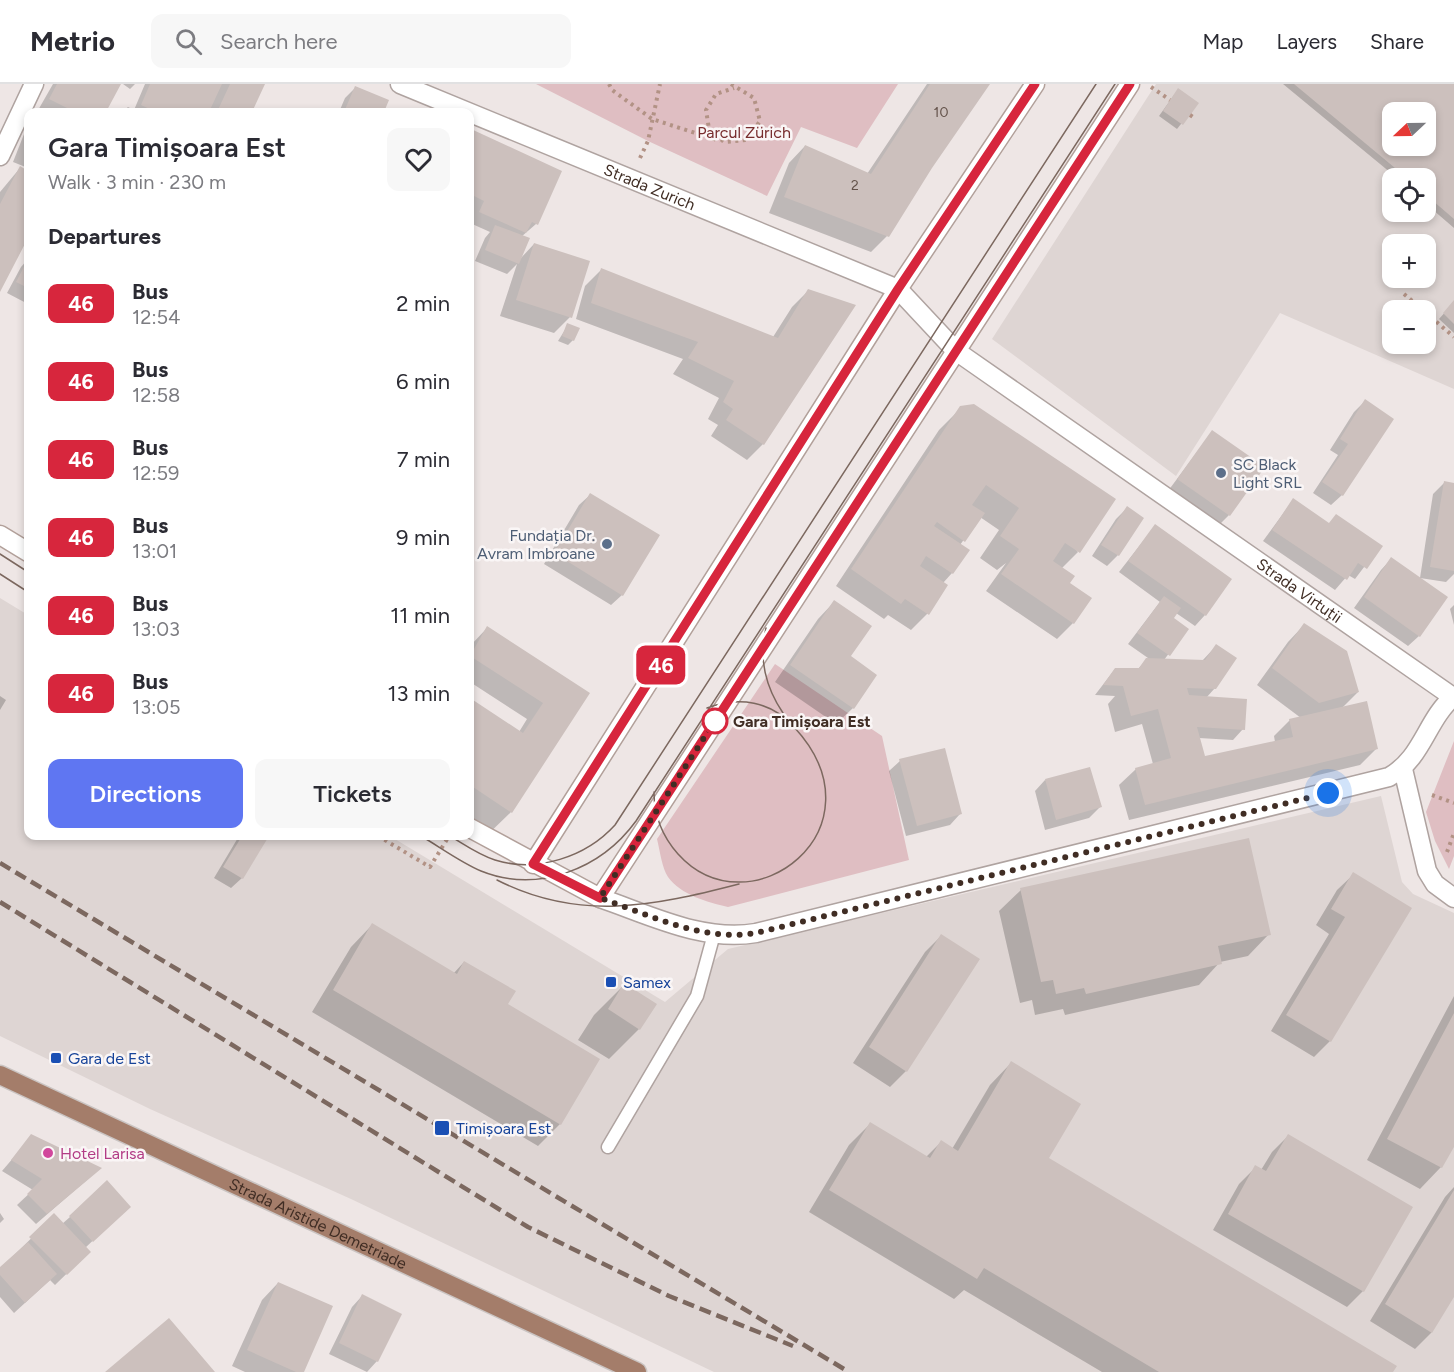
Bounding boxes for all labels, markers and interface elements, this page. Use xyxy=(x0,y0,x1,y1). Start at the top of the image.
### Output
search box xyxy=(151,14,571,68)
text: Metrio xyxy=(30,24,115,58)
icon: search xyxy=(172,25,205,58)
text: Search here xyxy=(220,28,338,55)
text: Map xyxy=(1203,29,1243,54)
text: Layers xyxy=(1276,29,1337,54)
text: Share xyxy=(1370,29,1424,54)
north arrow xyxy=(1382,102,1436,156)
map controls xyxy=(1382,102,1436,354)
house number: 10 xyxy=(934,104,948,121)
park label: Parcul Zürich xyxy=(697,123,791,142)
button: heart xyxy=(387,128,450,191)
text: Gara Timișoara Est xyxy=(48,130,286,164)
street label: Strada Zurich xyxy=(601,160,698,214)
button: locate xyxy=(1382,168,1436,222)
text: Walk · 3 min · 230 m xyxy=(48,170,226,194)
house number: 2 xyxy=(851,177,859,194)
text: Departures xyxy=(48,223,161,250)
button: + xyxy=(1382,234,1436,288)
text: Bus xyxy=(132,278,168,305)
text: 2 min xyxy=(396,290,450,317)
text: 46 xyxy=(68,291,94,316)
button: − xyxy=(1382,300,1436,354)
text: 12:54 xyxy=(132,305,180,329)
text: Bus xyxy=(132,356,168,383)
text: 6 min xyxy=(396,368,450,395)
text: 46 xyxy=(68,369,94,394)
text: 12:58 xyxy=(132,383,180,407)
text: Bus xyxy=(132,434,168,461)
text: 7 min xyxy=(397,446,450,473)
text: 46 xyxy=(68,447,94,472)
place label: SC Black Light SRL xyxy=(1233,455,1302,492)
text: 12:59 xyxy=(132,461,179,485)
marker: SC Black Light SRL xyxy=(1214,466,1228,480)
text: Bus xyxy=(132,512,168,539)
text: 9 min xyxy=(396,524,450,551)
text: 46 xyxy=(68,525,94,550)
place label: Fundația Dr. Avram Imbroane xyxy=(477,526,595,563)
marker: Fundația Dr. Avram Imbroane xyxy=(600,537,614,551)
text: 13:01 xyxy=(132,539,177,563)
street label: Strada Virtuții xyxy=(1253,554,1346,627)
text: Bus xyxy=(132,590,168,617)
text: 11 min xyxy=(390,602,450,629)
text: 46 xyxy=(68,603,94,628)
text: 13:03 xyxy=(132,617,180,641)
line badge: 46 xyxy=(634,646,688,684)
text: 46 xyxy=(648,653,674,678)
text: Bus xyxy=(132,668,168,695)
text: 13 min xyxy=(387,680,450,707)
text: 46 xyxy=(68,681,94,706)
text: 13:05 xyxy=(132,695,181,719)
marker: Gara Timișoara Est xyxy=(702,708,728,734)
place label: Gara Timișoara Est xyxy=(733,712,871,731)
button: Directions xyxy=(48,759,243,828)
button: Tickets xyxy=(255,759,450,828)
your location xyxy=(1313,778,1343,808)
place label: Samex xyxy=(623,973,671,992)
marker: Samex xyxy=(604,975,618,989)
place label: Gara de Est xyxy=(68,1049,151,1068)
marker: Gara de Est xyxy=(49,1051,63,1065)
marker: Timișoara Est xyxy=(433,1119,451,1137)
place label: Timișoara Est xyxy=(456,1119,551,1138)
place label: Hotel Larisa xyxy=(60,1144,145,1163)
marker: Hotel Larisa xyxy=(41,1146,55,1160)
street label: Strada Aristide Demetriade xyxy=(226,1174,410,1273)

